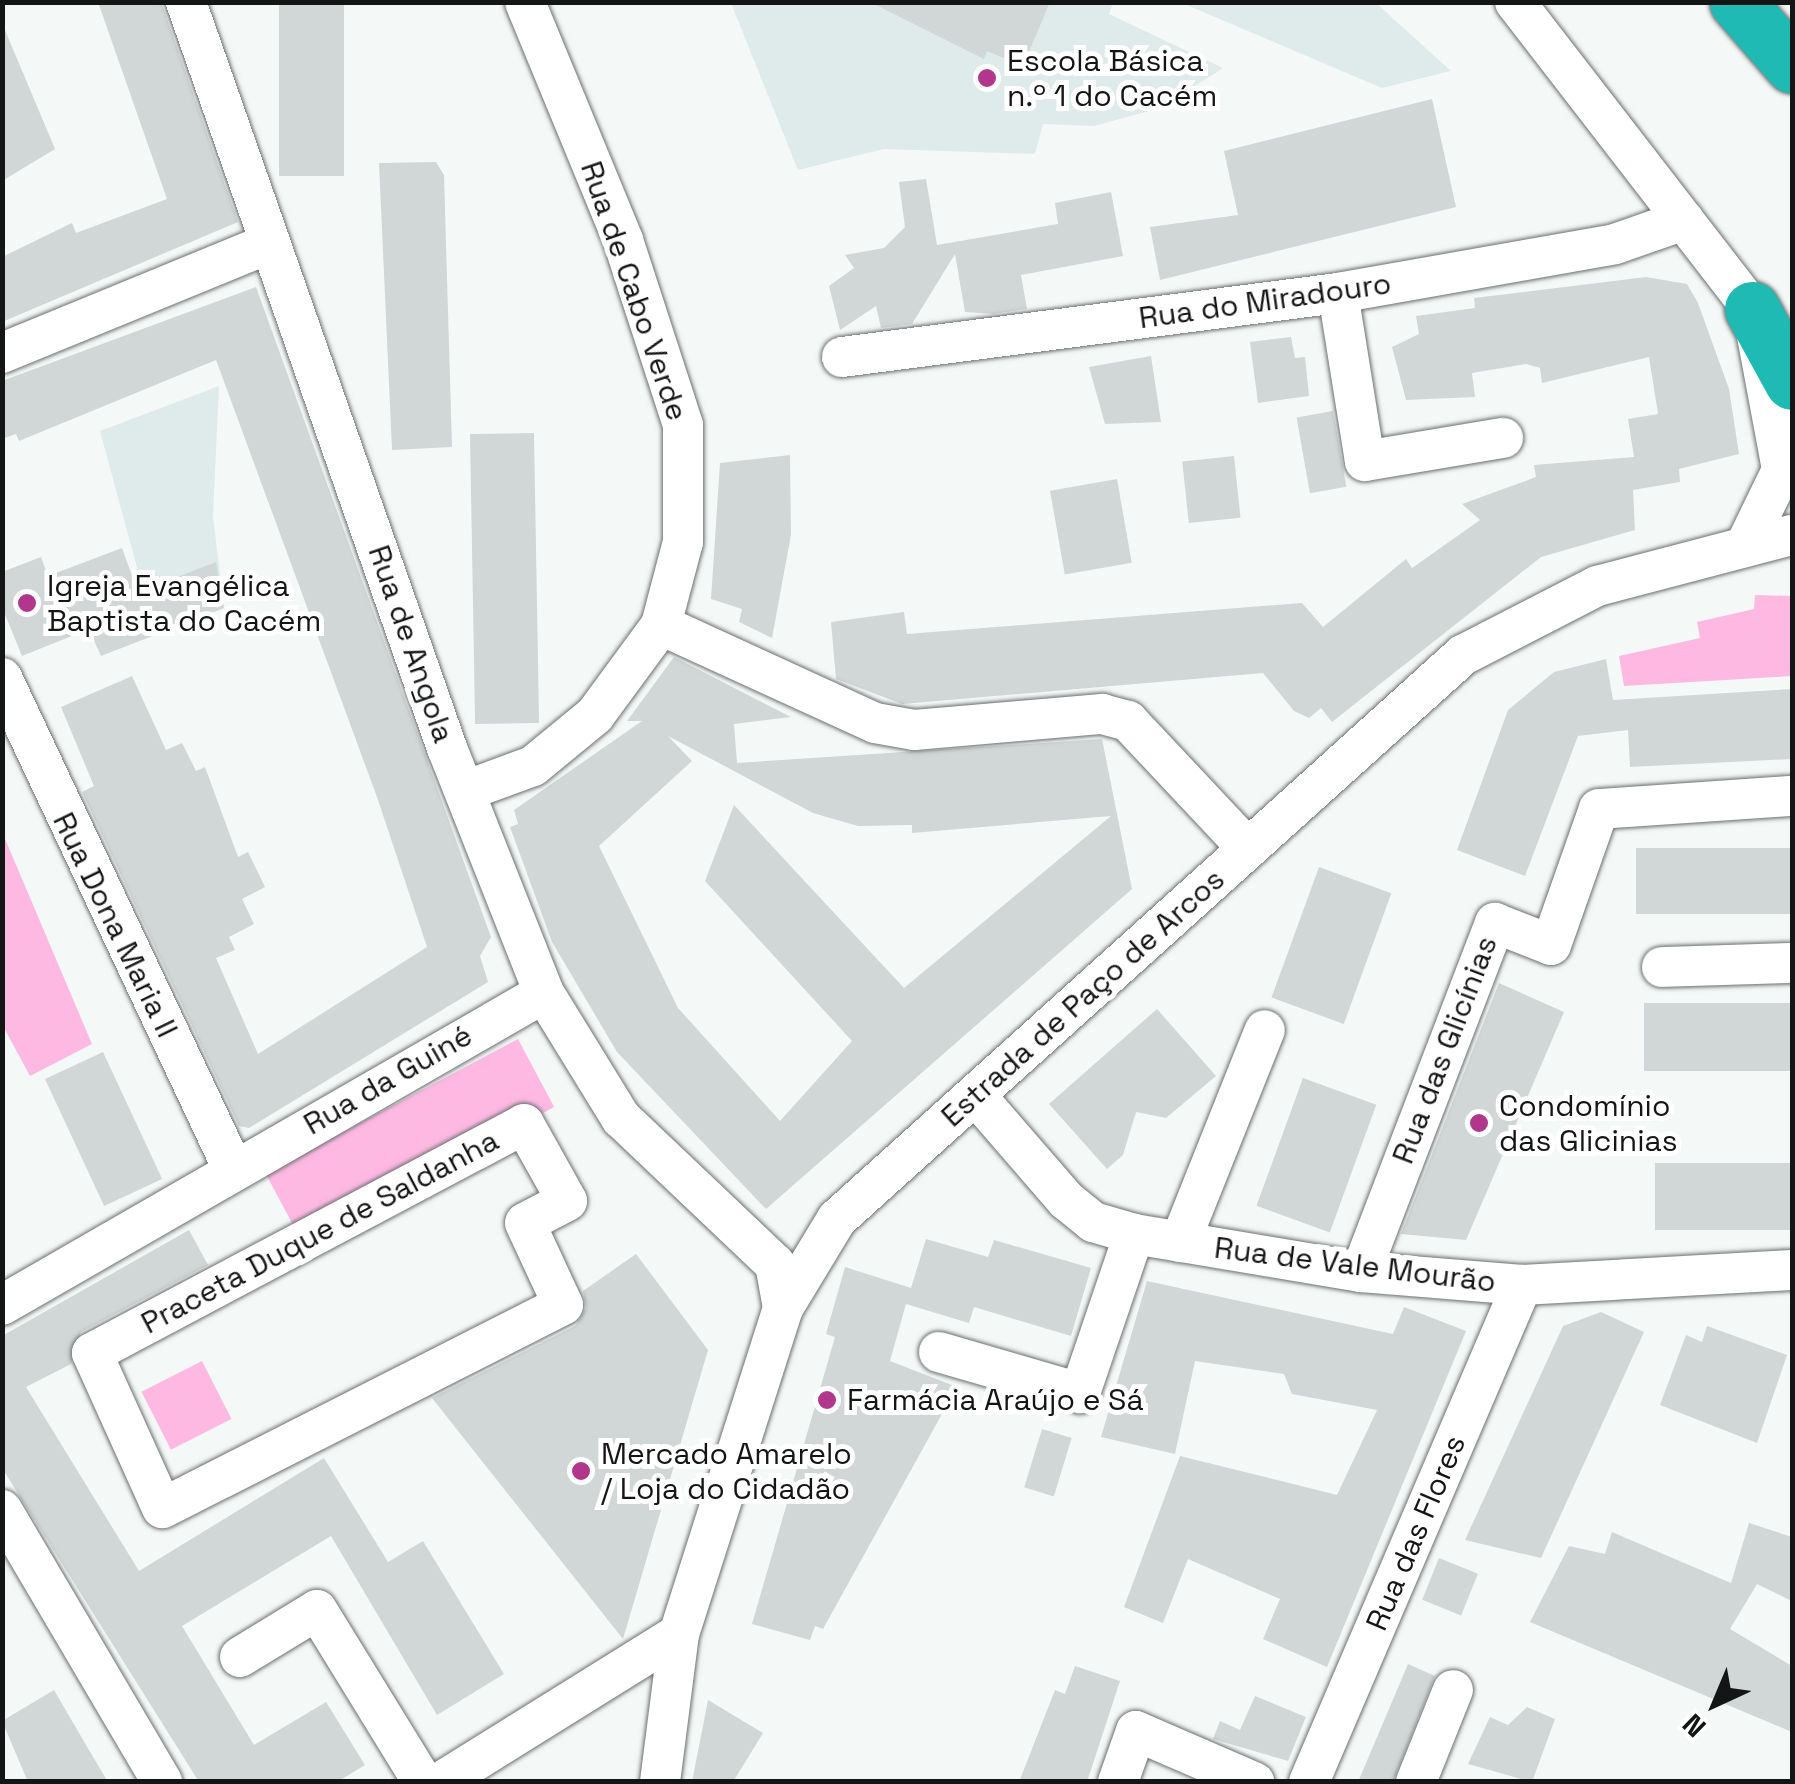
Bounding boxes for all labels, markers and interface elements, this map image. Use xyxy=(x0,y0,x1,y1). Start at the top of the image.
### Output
place label: Escola Básica n.º 1 do Cacém xyxy=(1007,43,1217,114)
marker: Escola Básica n.º 1 do Cacém xyxy=(976,67,998,89)
street label: Rua de Cabo Verde xyxy=(573,156,695,426)
street label: Rua do Miradouro xyxy=(1137,265,1393,337)
street label: Rua de Angola xyxy=(360,540,462,748)
place label: Igreja Evangélica Baptista do Cacém xyxy=(47,568,321,638)
marker: Igreja Evangélica Baptista do Cacém xyxy=(16,592,38,614)
street label: Rua Dona Maria II xyxy=(45,807,185,1043)
street label: Estrada de Paço de Arcos xyxy=(934,861,1232,1135)
street label: Rua das Glicínias xyxy=(1385,931,1505,1169)
street label: Rua da Guiné xyxy=(298,1017,478,1143)
place label: Condomínio das Glicinias xyxy=(1499,1088,1677,1158)
marker: Condomínio das Glicinias xyxy=(1468,1112,1490,1134)
street label: Praceta Duque de Saldanha xyxy=(135,1122,505,1342)
street label: Rua de Vale Mourão xyxy=(1212,1230,1498,1300)
place label: Farmácia Araújo e Sá xyxy=(847,1382,1144,1418)
marker: Farmácia Araújo e Sá xyxy=(816,1389,838,1411)
street label: Rua das Flores xyxy=(1359,1430,1473,1636)
place label: Mercado Amarelo / Loja do Cidadão xyxy=(601,1436,852,1506)
marker: Mercado Amarelo / Loja do Cidadão xyxy=(570,1460,592,1482)
north arrow xyxy=(1665,1654,1765,1754)
text: N xyxy=(1675,1706,1713,1745)

